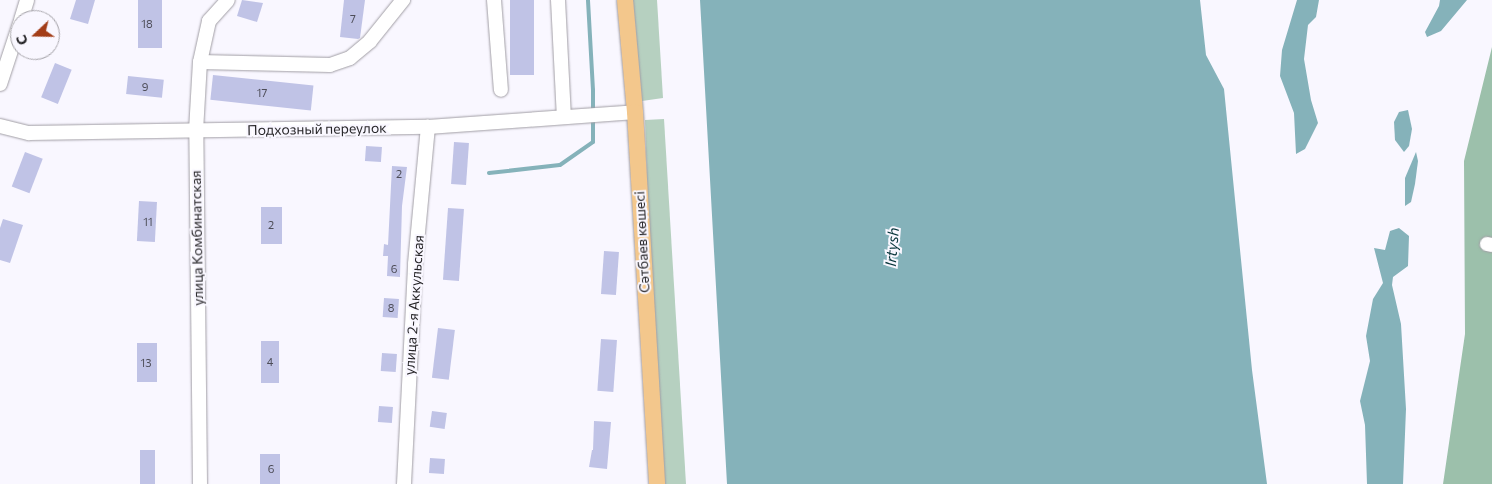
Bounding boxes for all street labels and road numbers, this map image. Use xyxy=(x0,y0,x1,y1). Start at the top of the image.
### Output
street label: Подхозный переулок xyxy=(247,119,387,139)
street label: улица Комбинатская xyxy=(187,170,207,306)
street label: Сәтбаев көшесі xyxy=(631,191,653,293)
street label: улица 2-я Аккульская xyxy=(401,234,427,376)

